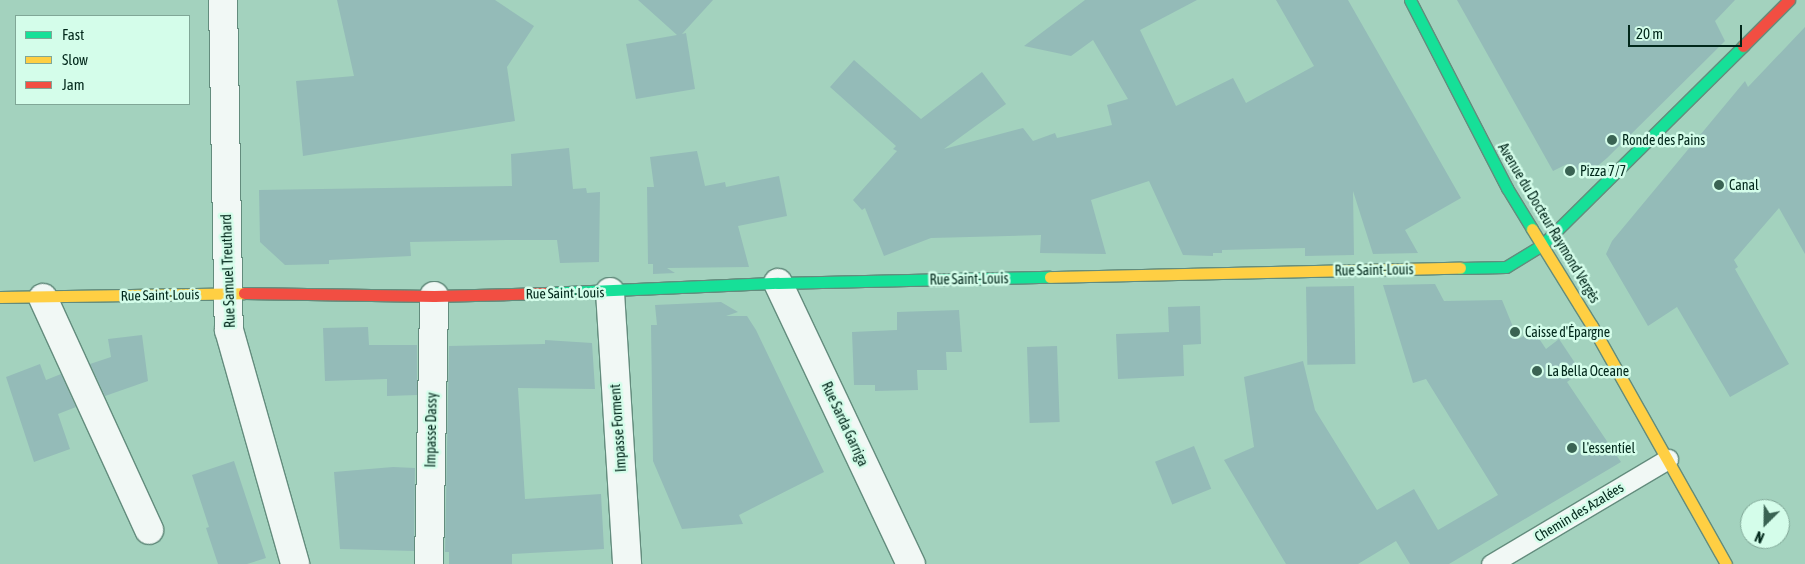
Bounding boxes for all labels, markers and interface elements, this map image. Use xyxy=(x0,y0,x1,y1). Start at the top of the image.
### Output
legend xyxy=(15,15,190,105)
scale bar xyxy=(1630,15,1744,47)
text: 20 m xyxy=(1636,25,1663,42)
text: Fast xyxy=(62,26,84,43)
text: Slow xyxy=(62,51,88,68)
text: Jam xyxy=(62,76,85,93)
place label: Ronde des Pains xyxy=(1622,132,1705,148)
marker: Ronde des Pains xyxy=(1606,134,1618,146)
street label: Avenue du Docteur Raymond Vergès xyxy=(1495,140,1603,306)
place label: Pizza 7/7 xyxy=(1580,163,1626,179)
marker: Pizza 7/7 xyxy=(1564,165,1576,177)
place label: Canal xyxy=(1729,177,1759,193)
marker: Canal xyxy=(1713,179,1725,191)
street label: Rue Samuel Treuthard xyxy=(218,214,238,328)
street label: Rue Saint-Louis xyxy=(1334,261,1414,279)
street label: Rue Saint-Louis xyxy=(929,270,1009,288)
street label: Rue Saint-Louis xyxy=(525,284,605,302)
street label: Rue Saint-Louis xyxy=(120,286,200,304)
place label: Caisse d'Épargne xyxy=(1525,324,1610,340)
marker: Caisse d'Épargne xyxy=(1509,326,1521,338)
place label: La Bella Oceane xyxy=(1547,363,1629,379)
marker: La Bella Oceane xyxy=(1531,365,1543,377)
street label: Rue Sarda Garriga xyxy=(818,379,872,469)
street label: Impasse Forment xyxy=(607,383,629,473)
street label: Impasse Dassy xyxy=(422,392,440,468)
place label: L'essentíel xyxy=(1582,440,1635,456)
marker: L'essentíel xyxy=(1566,442,1578,454)
street label: Chemin des Azalées xyxy=(1531,479,1627,545)
north arrow xyxy=(1740,499,1790,549)
text: N xyxy=(1753,528,1766,546)

